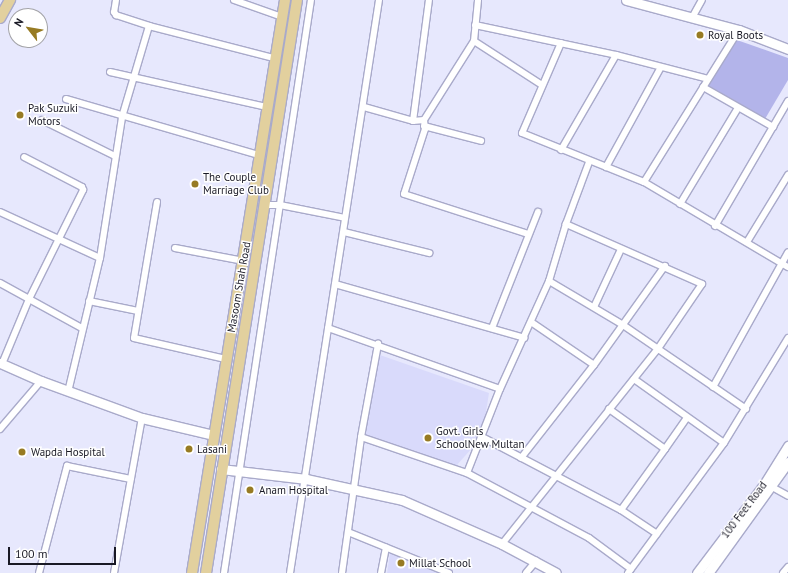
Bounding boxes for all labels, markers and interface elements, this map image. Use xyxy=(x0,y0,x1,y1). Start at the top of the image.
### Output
north arrow xyxy=(8,8,48,48)
text: N xyxy=(11,16,26,29)
place label: Royal Boots xyxy=(708,28,763,42)
marker: Royal Boots xyxy=(695,30,705,40)
place label: Pak Suzuki Motors xyxy=(28,102,78,128)
marker: Pak Suzuki Motors xyxy=(15,110,25,120)
place label: The Couple Marriage Club xyxy=(203,171,269,197)
marker: The Couple Marriage Club xyxy=(190,179,200,189)
street label: Masoom Shah Road xyxy=(225,241,253,333)
place label: Govt. Girls SchoolNew Multan xyxy=(436,425,525,451)
marker: Govt. Girls SchoolNew Multan xyxy=(423,433,433,443)
place label: Lasani xyxy=(197,442,227,456)
marker: Lasani xyxy=(184,444,194,454)
place label: Wapda Hospital xyxy=(31,445,105,459)
marker: Wapda Hospital xyxy=(16,446,28,458)
street label: 100 Feet Road xyxy=(718,479,770,541)
place label: Anam Hospital xyxy=(259,483,328,497)
marker: Anam Hospital xyxy=(244,484,256,496)
scale bar xyxy=(10,539,118,565)
text: 100 m xyxy=(15,546,48,561)
place label: Millat School xyxy=(409,556,471,570)
marker: Millat School xyxy=(396,558,406,568)

